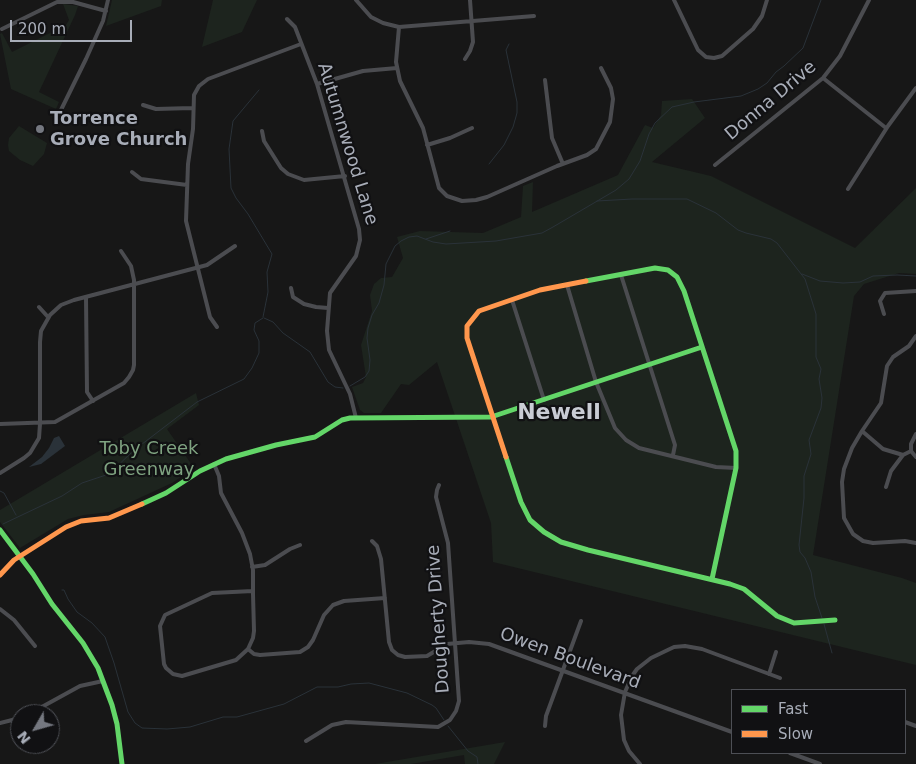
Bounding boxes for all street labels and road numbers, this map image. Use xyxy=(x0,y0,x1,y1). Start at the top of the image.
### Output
street label: Donna Drive xyxy=(721,57,821,145)
street label: Autumnwood Lane xyxy=(312,60,382,228)
street label: Dougherty Drive xyxy=(423,544,455,694)
street label: Owen Boulevard xyxy=(497,624,643,694)

